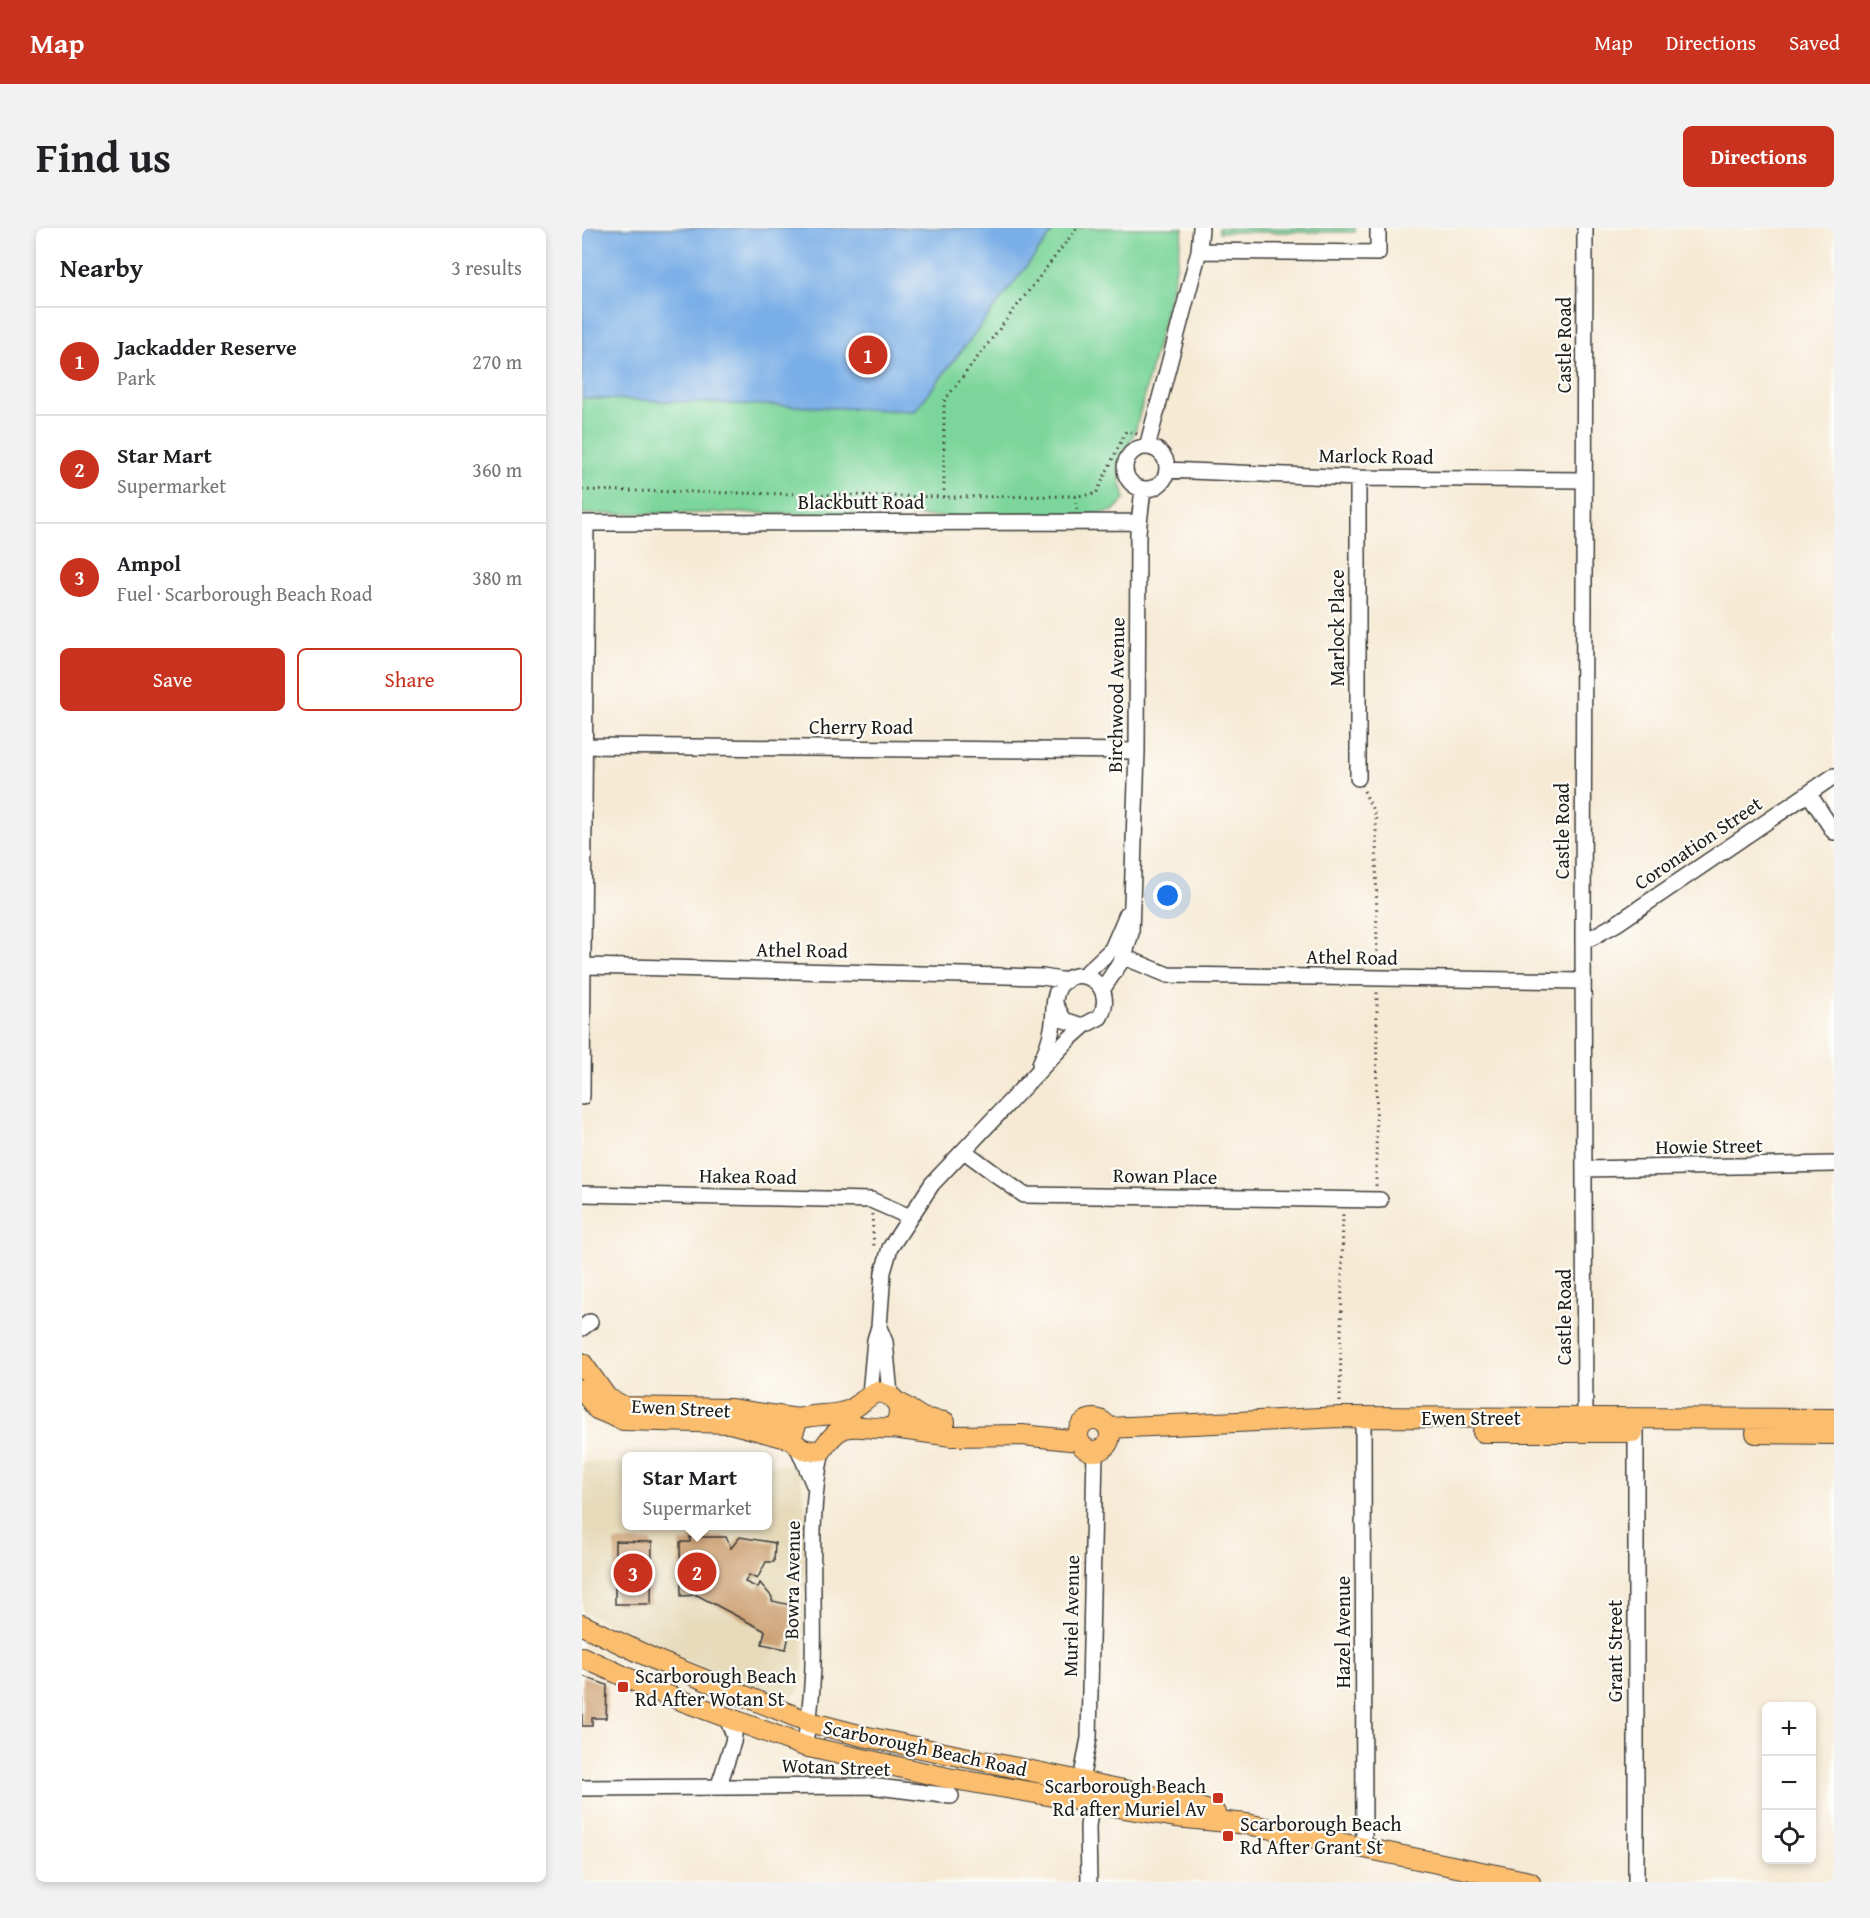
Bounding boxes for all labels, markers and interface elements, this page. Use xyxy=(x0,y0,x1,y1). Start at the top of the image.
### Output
text: Map xyxy=(30,22,84,63)
text: Map xyxy=(1594,27,1633,58)
text: Directions xyxy=(1666,27,1756,58)
text: Saved xyxy=(1789,27,1840,58)
text: Find us xyxy=(36,126,171,187)
button: Directions xyxy=(1683,126,1834,187)
text: Nearby xyxy=(60,248,143,287)
text: 3 results xyxy=(451,253,522,282)
street label: Castle Road xyxy=(1549,296,1578,393)
text: Jackadder Reserve xyxy=(117,331,297,363)
pin: 1 xyxy=(848,332,888,378)
text: 1 xyxy=(74,347,85,376)
text: 270 m xyxy=(472,347,522,376)
text: Park xyxy=(117,363,156,392)
text: Star Mart xyxy=(117,439,212,471)
street label: Marlock Road xyxy=(1318,440,1434,471)
text: 2 xyxy=(74,455,85,484)
text: 360 m xyxy=(472,455,522,484)
text: Supermarket xyxy=(117,471,226,500)
street label: Blackbutt Road xyxy=(798,487,925,516)
text: Ampol xyxy=(117,547,181,579)
text: 3 xyxy=(74,563,85,592)
text: 380 m xyxy=(472,563,522,592)
street label: Marlock Place xyxy=(1322,569,1351,687)
text: Fuel · Scarborough Beach Road xyxy=(117,579,372,608)
street label: Birchwood Avenue xyxy=(1100,617,1131,773)
button: Save xyxy=(60,648,285,711)
button: Share xyxy=(297,648,522,711)
street label: Cherry Road xyxy=(809,712,913,741)
street label: Castle Road xyxy=(1547,782,1576,879)
street label: Coronation Street xyxy=(1628,789,1768,896)
your location xyxy=(1153,881,1182,910)
street label: Athel Road xyxy=(756,934,848,965)
street label: Athel Road xyxy=(1306,941,1398,972)
street label: Howie Street xyxy=(1655,1130,1763,1161)
street label: Hakea Road xyxy=(699,1160,797,1191)
street label: Rowan Place xyxy=(1113,1160,1217,1191)
street label: Castle Road xyxy=(1549,1268,1578,1365)
street label: Ewen Street xyxy=(631,1390,731,1425)
street label: Ewen Street xyxy=(1421,1403,1521,1432)
popup xyxy=(622,1452,772,1530)
text: Star Mart xyxy=(642,1461,737,1493)
text: Supermarket xyxy=(642,1493,752,1522)
street label: Bowra Avenue xyxy=(776,1520,807,1640)
pin: 3 xyxy=(614,1550,652,1596)
pin: 2 xyxy=(678,1550,716,1594)
street label: Muriel Avenue xyxy=(1055,1555,1086,1677)
street label: Hazel Avenue xyxy=(1328,1576,1357,1688)
street label: Grant Street xyxy=(1600,1600,1629,1702)
place label: Scarborough Beach Rd After Wotan St xyxy=(635,1661,796,1713)
marker: Scarborough Beach Rd After Wotan St xyxy=(616,1680,630,1694)
map controls xyxy=(1762,1702,1816,1864)
button: + xyxy=(1762,1702,1816,1756)
street label: Scarborough Beach Road xyxy=(821,1712,1030,1783)
street label: Wotan Street xyxy=(781,1750,891,1783)
button: − xyxy=(1762,1756,1816,1810)
place label: Scarborough Beach Rd after Muriel Av xyxy=(1045,1771,1206,1823)
marker: Scarborough Beach Rd after Muriel Av xyxy=(1211,1791,1225,1805)
place label: Scarborough Beach Rd After Grant St xyxy=(1240,1809,1401,1861)
button: locate xyxy=(1762,1810,1816,1864)
marker: Scarborough Beach Rd After Grant St xyxy=(1221,1829,1235,1843)

